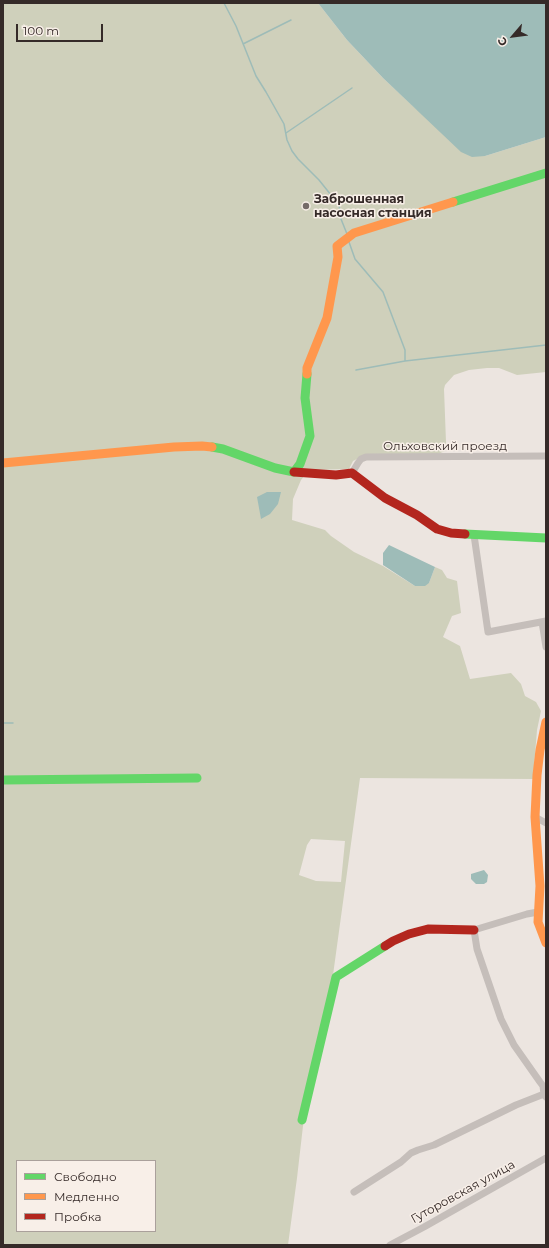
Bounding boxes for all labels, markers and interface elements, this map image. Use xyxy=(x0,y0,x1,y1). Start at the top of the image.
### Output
scale bar xyxy=(18,16,105,42)
north arrow xyxy=(493,16,533,56)
text: 100 m xyxy=(23,23,59,38)
text: С xyxy=(494,35,510,48)
place label: Заброшенная насосная станция xyxy=(314,192,432,220)
marker: Заброшенная насосная станция xyxy=(301,201,311,211)
street label: Ольховский проезд xyxy=(383,439,507,453)
street label: Гуторовская улица xyxy=(408,1157,518,1227)
legend xyxy=(16,1160,156,1232)
text: Свободно xyxy=(54,1169,117,1184)
text: Медленно xyxy=(54,1189,119,1204)
text: Пробка xyxy=(54,1209,102,1224)

